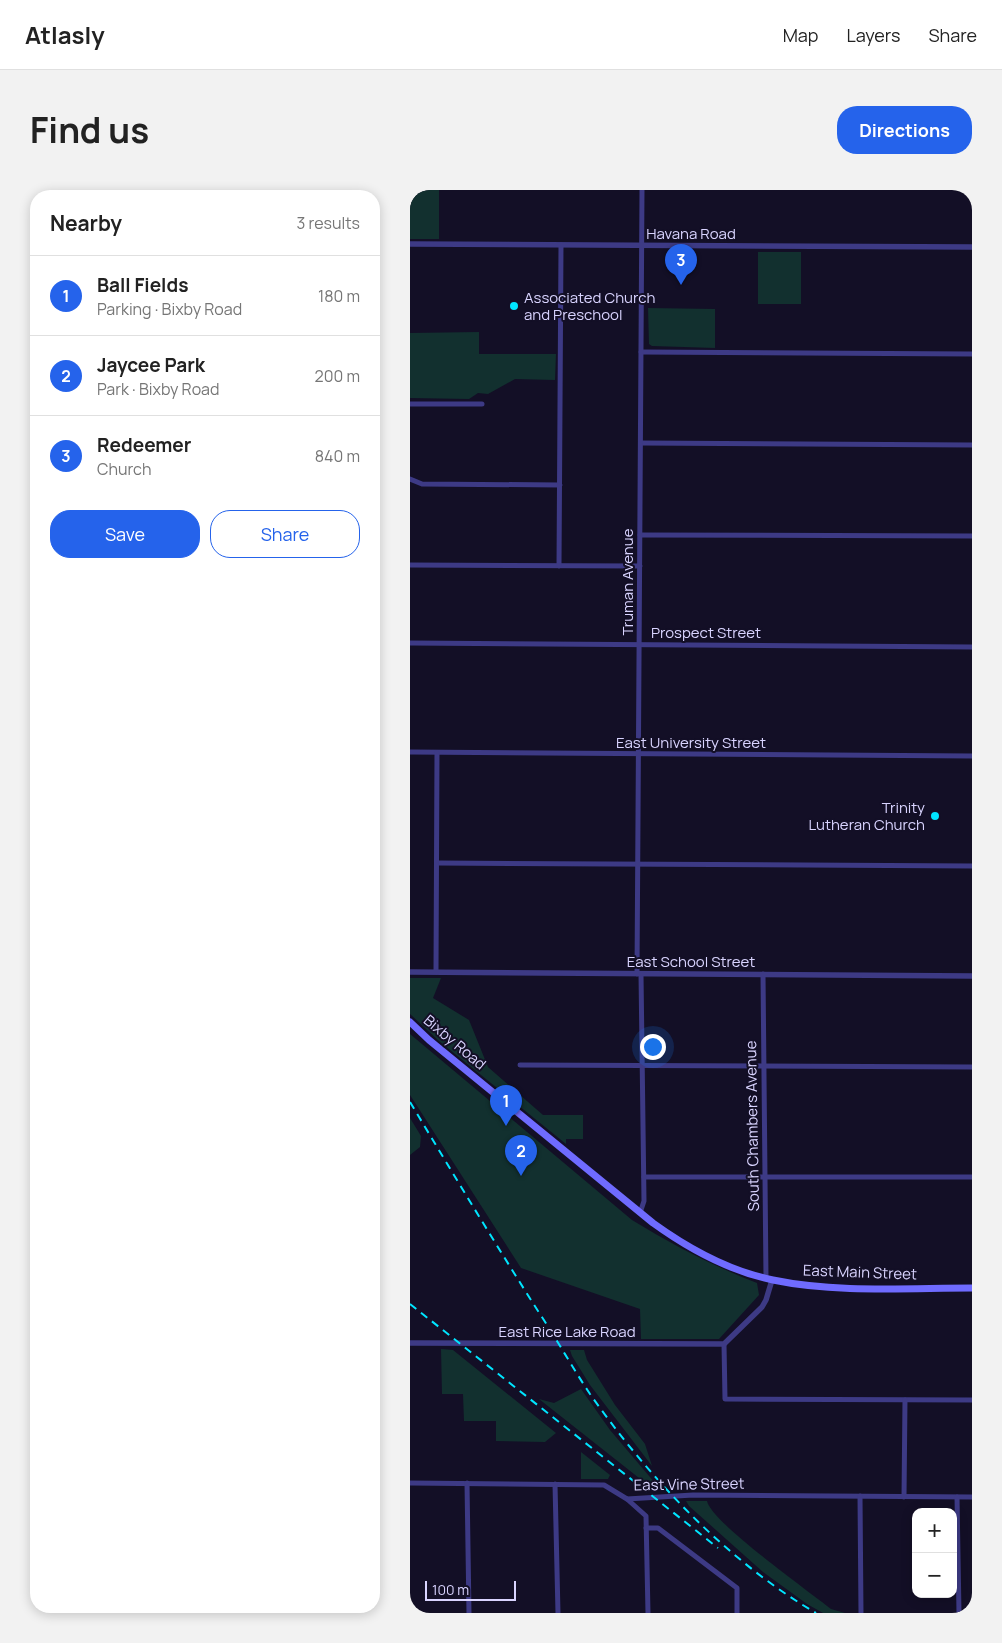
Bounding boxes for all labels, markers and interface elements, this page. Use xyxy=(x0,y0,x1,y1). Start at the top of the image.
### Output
text: Atlasly xyxy=(25,18,105,51)
text: Map xyxy=(783,23,818,47)
text: Layers xyxy=(846,23,900,47)
text: Share xyxy=(928,23,977,47)
text: Find us xyxy=(30,106,149,154)
button: Directions xyxy=(837,106,972,154)
text: Nearby xyxy=(50,209,122,237)
text: 3 results xyxy=(297,212,360,234)
street label: Havana Road xyxy=(646,223,736,244)
pin: 3 xyxy=(665,244,697,285)
text: Ball Fields xyxy=(97,272,188,298)
text: 1 xyxy=(62,285,70,307)
text: 180 m xyxy=(318,285,360,307)
place label: Associated Church and Preschool xyxy=(524,287,656,325)
text: Parking · Bixby Road xyxy=(97,298,242,320)
marker: Associated Church and Preschool xyxy=(508,300,520,312)
text: Jaycee Park xyxy=(97,352,205,378)
text: 2 xyxy=(61,365,71,387)
text: 200 m xyxy=(315,365,360,387)
text: Park · Bixby Road xyxy=(97,378,220,400)
text: Redeemer xyxy=(97,432,191,458)
text: 3 xyxy=(61,445,71,467)
text: 840 m xyxy=(315,445,360,467)
text: Church xyxy=(97,458,151,480)
button: Save xyxy=(50,510,200,558)
button: Share xyxy=(210,510,360,558)
street label: Truman Avenue xyxy=(617,528,638,635)
street label: Prospect Street xyxy=(651,622,761,643)
street label: East University Street xyxy=(616,732,766,753)
place label: Trinity Lutheran Church xyxy=(808,797,925,835)
marker: Trinity Lutheran Church xyxy=(929,810,941,822)
street label: East School Street xyxy=(627,951,755,972)
street label: Bixby Road xyxy=(419,1010,491,1074)
your location xyxy=(640,1034,666,1060)
street label: South Chambers Avenue xyxy=(740,1040,764,1211)
pin: 1 xyxy=(490,1085,522,1126)
pin: 2 xyxy=(505,1135,537,1176)
street label: East Main Street xyxy=(803,1260,917,1284)
street label: East Rice Lake Road xyxy=(498,1321,636,1342)
street label: East Vine Street xyxy=(633,1473,745,1495)
map controls xyxy=(912,1508,957,1598)
button: + xyxy=(912,1508,957,1553)
button: − xyxy=(912,1553,957,1598)
scale bar xyxy=(425,1578,516,1601)
text: 100 m xyxy=(432,1580,469,1599)

